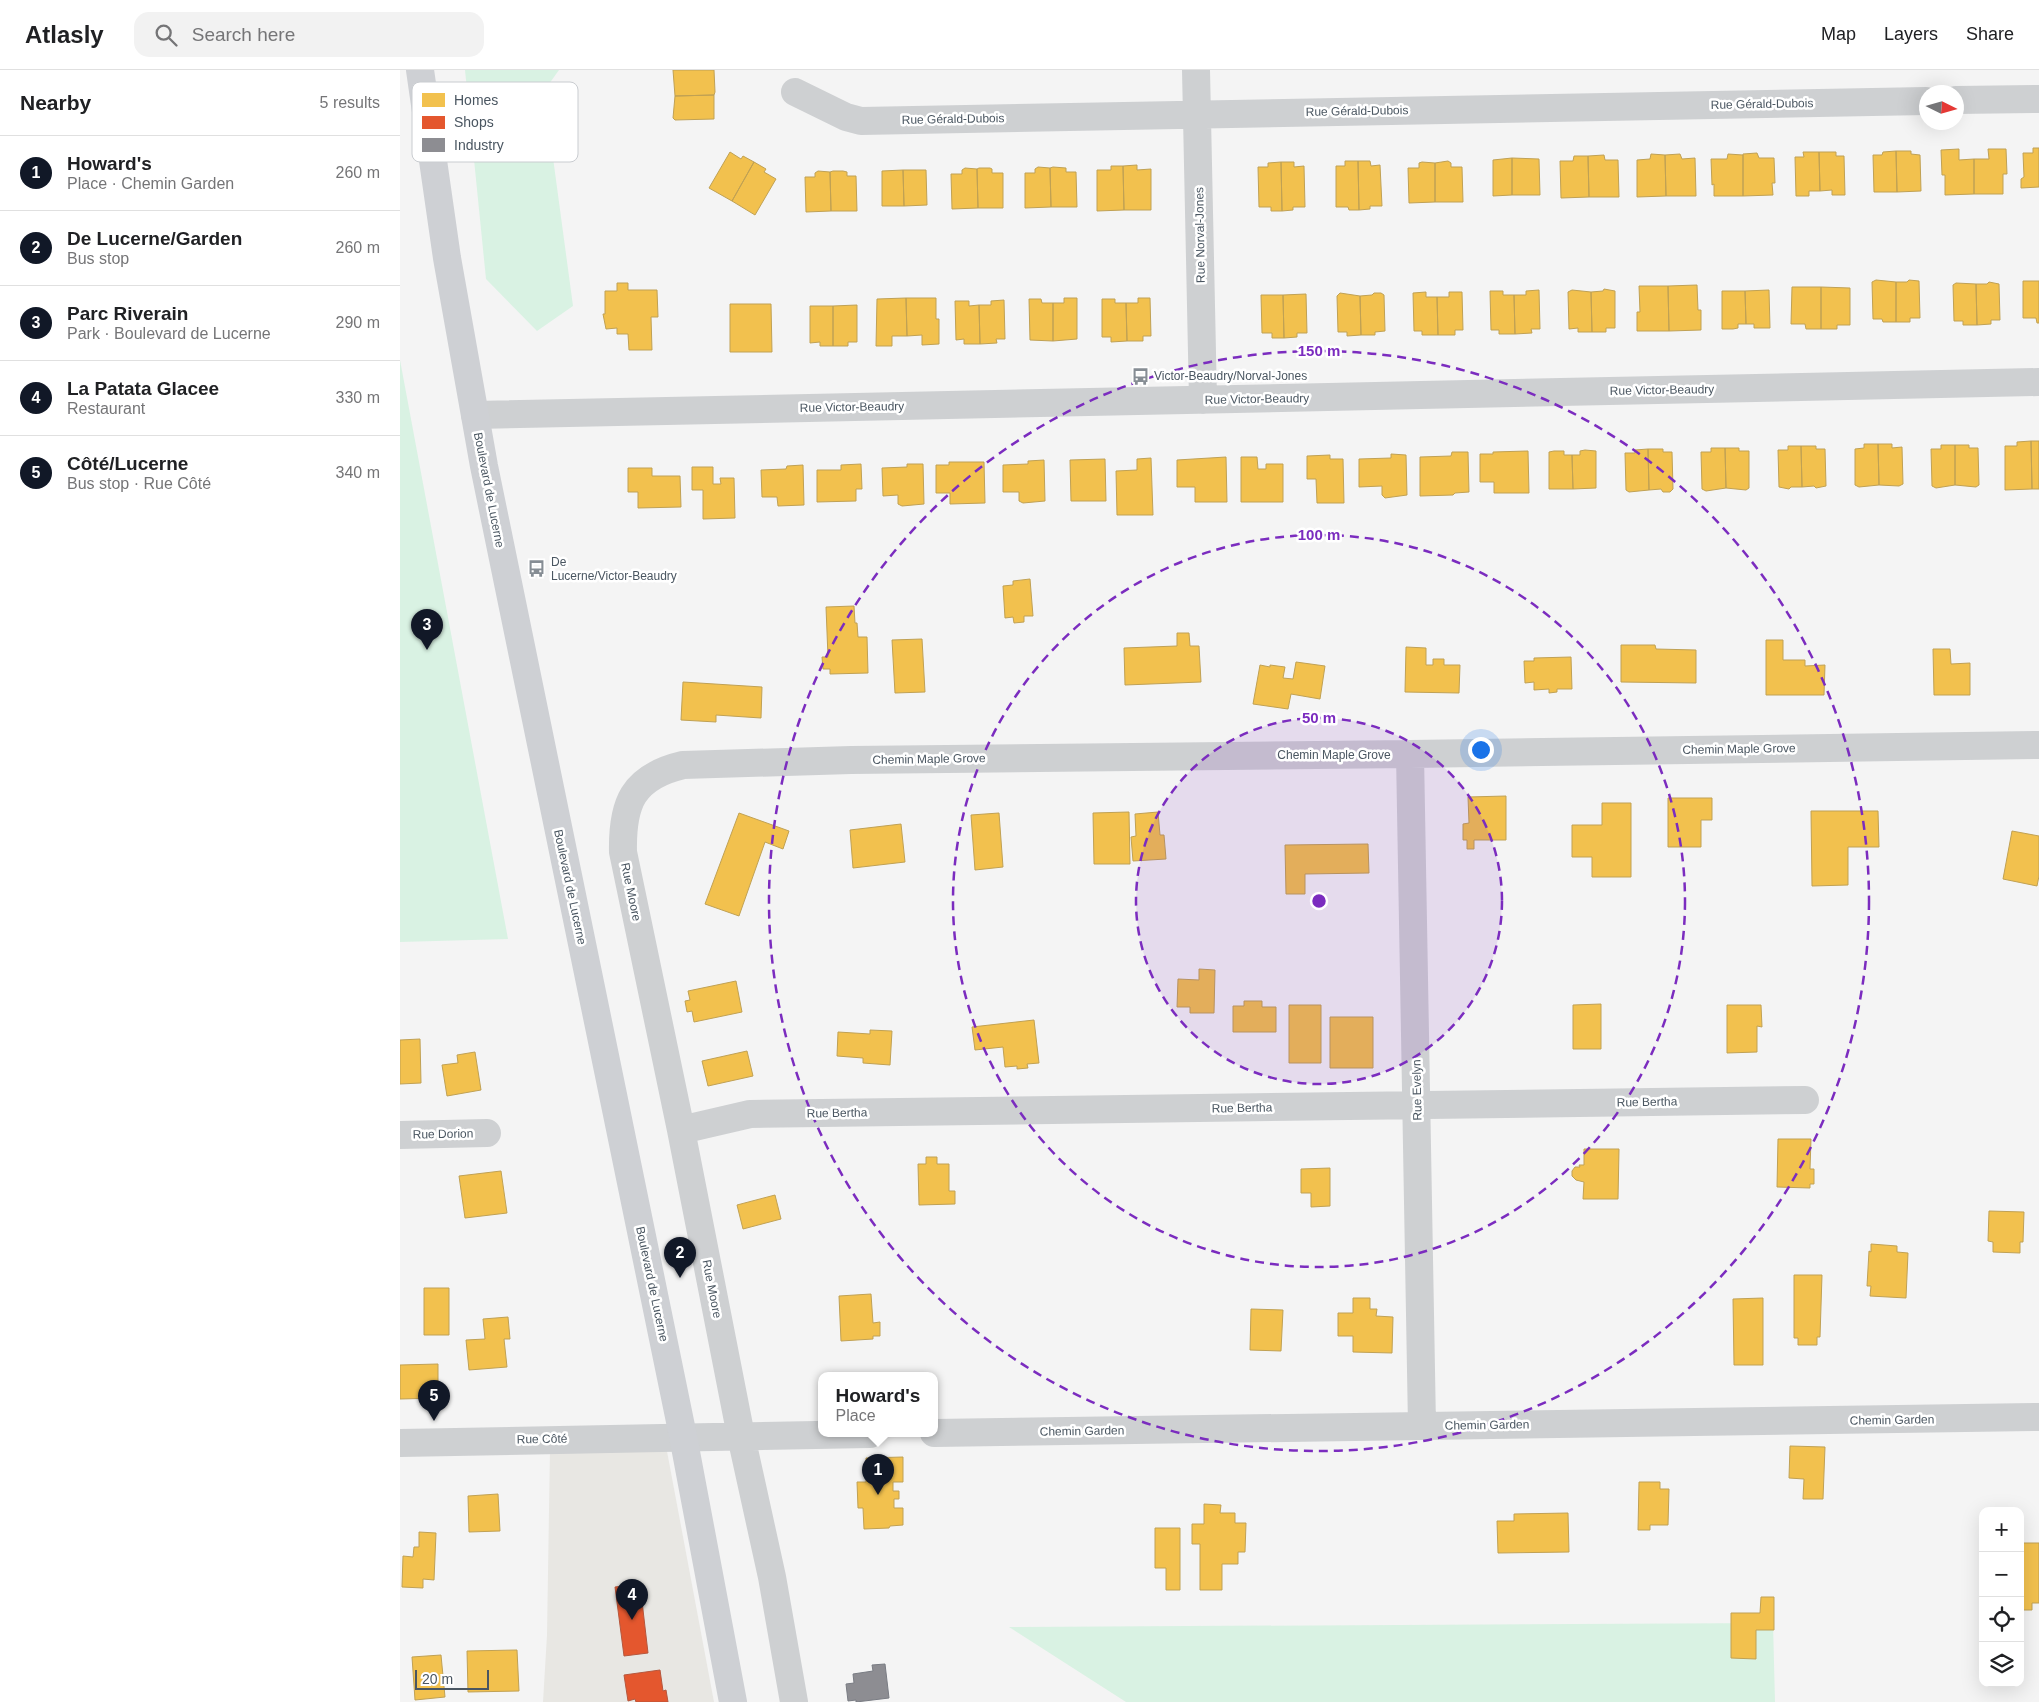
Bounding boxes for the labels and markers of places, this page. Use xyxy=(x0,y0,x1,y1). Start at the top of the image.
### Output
bus stop icon: Victor-Beaudry/Norval-Jones xyxy=(1130,366,1150,386)
place label: Victor-Beaudry/Norval-Jones xyxy=(1154,369,1307,383)
place label: De Lucerne/Victor-Beaudry xyxy=(551,555,677,583)
bus stop icon: De Lucerne/Victor-Beaudry xyxy=(527,559,547,579)
pin: 3 xyxy=(411,609,443,650)
centre of rings xyxy=(1310,892,1328,910)
pin: 2 xyxy=(664,1237,696,1278)
pin: 5 xyxy=(418,1380,450,1421)
pin: 1 xyxy=(862,1454,894,1495)
pin: 4 xyxy=(616,1579,648,1620)

